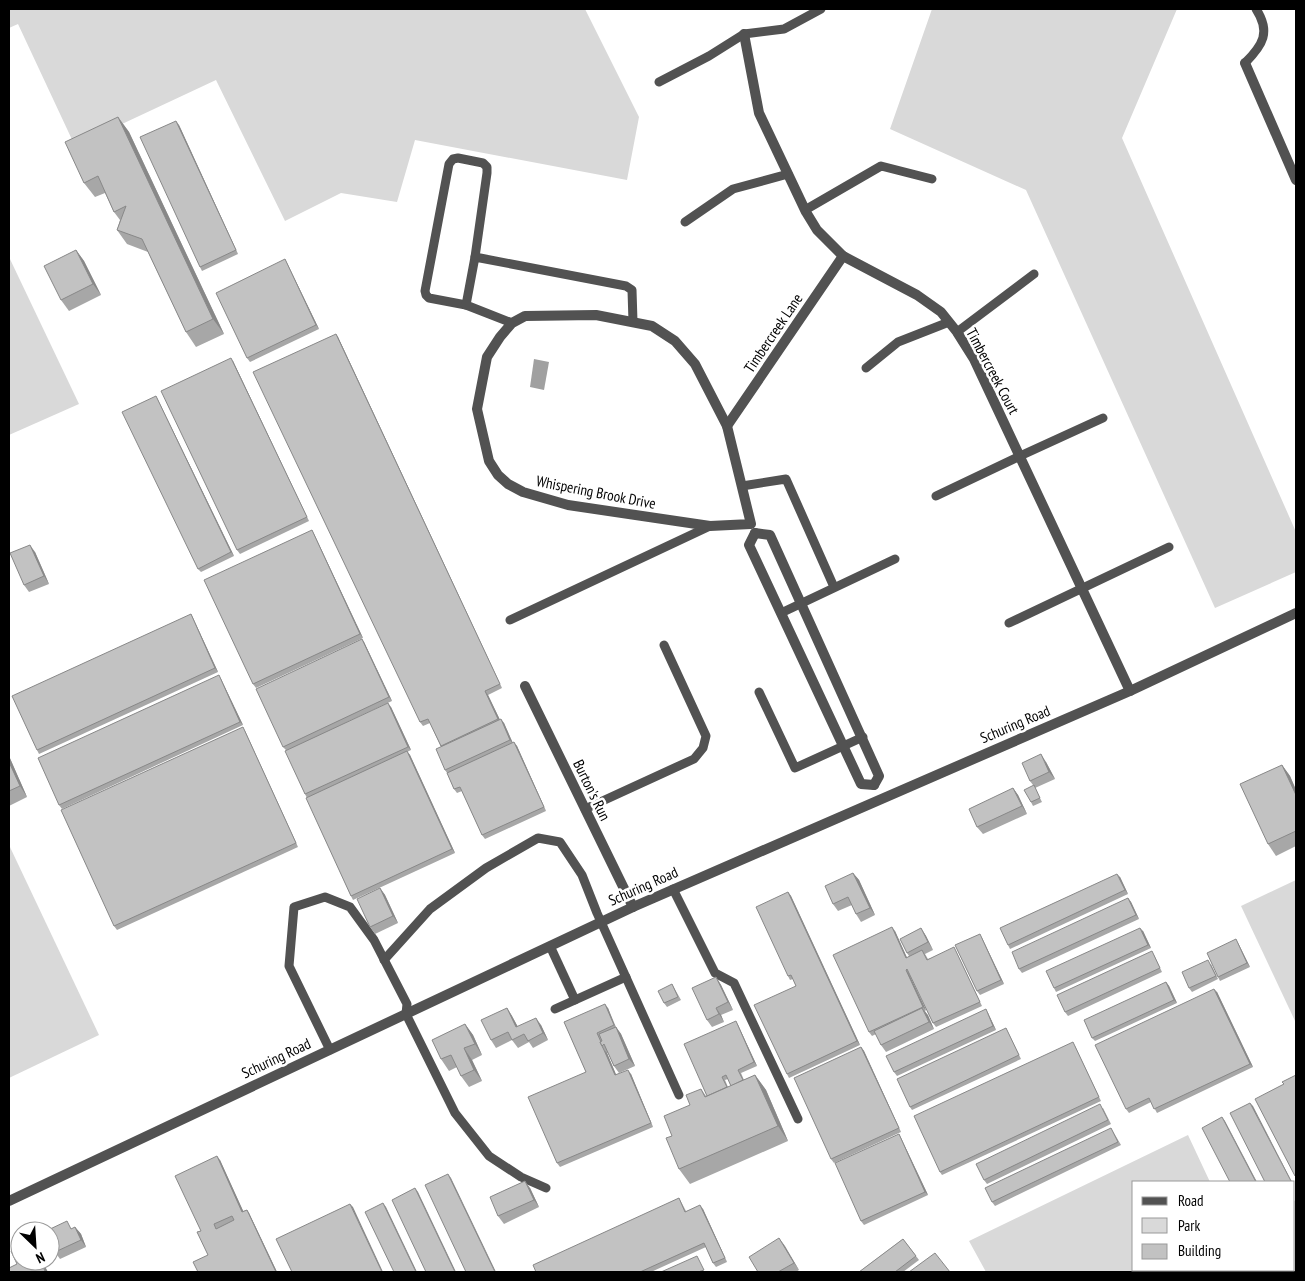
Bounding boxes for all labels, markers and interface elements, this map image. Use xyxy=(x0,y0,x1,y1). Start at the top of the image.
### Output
street label: Timbercreek Lane xyxy=(739,290,807,376)
street label: Timbercreek Court xyxy=(962,325,1024,417)
street label: Whispering Brook Drive xyxy=(535,471,657,513)
street label: Schuring Road xyxy=(977,701,1053,747)
street label: Burton's Run xyxy=(569,756,615,824)
street label: Schuring Road xyxy=(605,862,681,910)
street label: Schuring Road xyxy=(238,1034,314,1082)
legend xyxy=(1132,1181,1295,1271)
text: Road xyxy=(1178,1191,1204,1210)
text: Park xyxy=(1178,1216,1200,1235)
north arrow xyxy=(10,1221,60,1271)
text: Building xyxy=(1178,1241,1221,1260)
text: N xyxy=(33,1248,48,1268)

